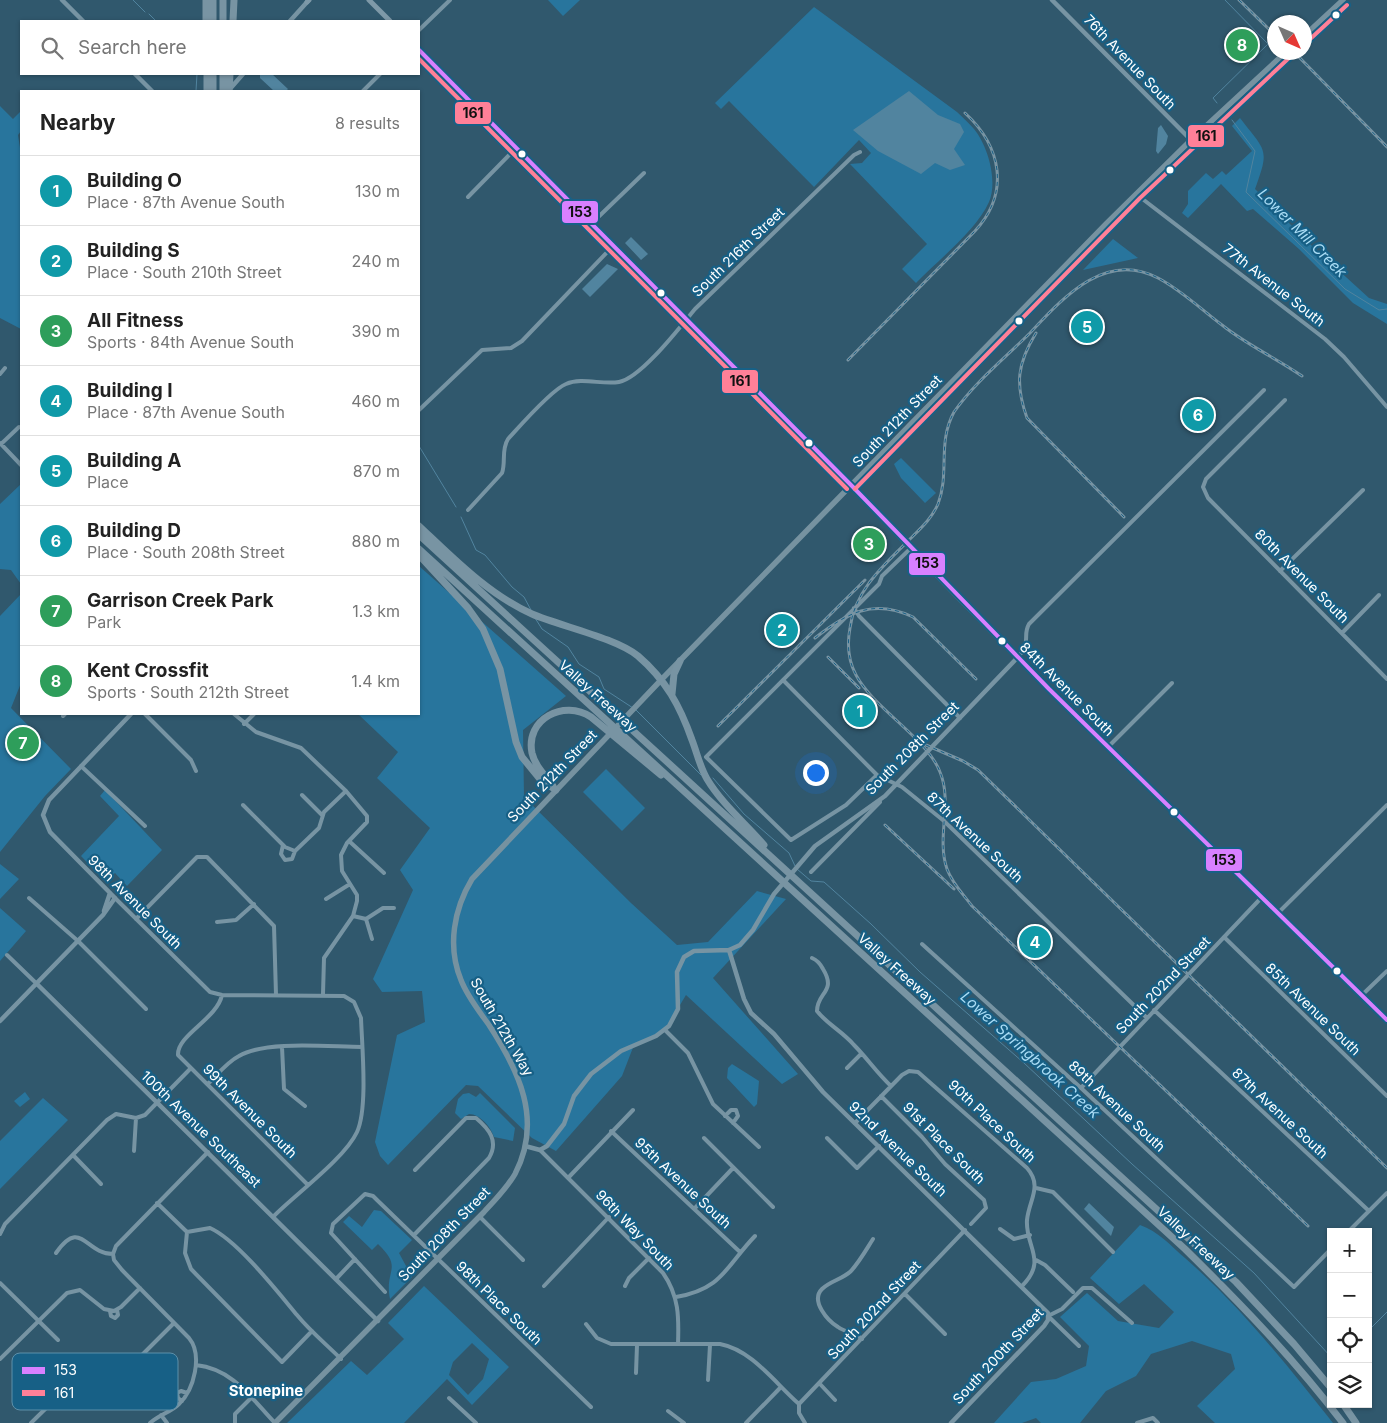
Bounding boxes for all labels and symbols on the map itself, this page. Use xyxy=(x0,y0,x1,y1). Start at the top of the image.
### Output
unlabelled marker xyxy=(1331,10,1341,20)
street label: 76th Avenue South xyxy=(1081,11,1180,112)
north arrow xyxy=(1267,15,1312,60)
pin: 8 xyxy=(1226,26,1258,64)
line badge: 161 xyxy=(454,101,492,125)
text: 161 xyxy=(462,104,484,121)
line badge: 161 xyxy=(1187,124,1225,148)
text: 161 xyxy=(1195,127,1217,144)
unlabelled marker xyxy=(517,149,527,159)
unlabelled marker xyxy=(1165,165,1175,175)
water label: Lower Mill Creek xyxy=(1254,184,1351,282)
line badge: 153 xyxy=(561,200,599,224)
text: 153 xyxy=(568,203,592,220)
street label: South 216th Street xyxy=(688,203,788,300)
street label: 77th Avenue South xyxy=(1220,240,1329,330)
unlabelled marker xyxy=(656,288,666,298)
pin: 5 xyxy=(1071,308,1103,346)
unlabelled marker xyxy=(1014,316,1024,326)
line badge: 161 xyxy=(721,369,759,394)
street label: South 212th Street xyxy=(848,371,945,470)
text: 161 xyxy=(729,372,751,389)
pin: 6 xyxy=(1182,396,1214,434)
unlabelled marker xyxy=(804,438,814,448)
pin: 3 xyxy=(853,525,885,563)
street label: 80th Avenue South xyxy=(1252,525,1353,626)
line badge: 153 xyxy=(908,552,946,576)
text: 153 xyxy=(915,554,939,571)
pin: 2 xyxy=(766,611,798,649)
unlabelled marker xyxy=(997,636,1007,646)
street label: 84th Avenue South xyxy=(1017,638,1118,739)
street label: Valley Freeway xyxy=(556,656,641,735)
pin: 1 xyxy=(844,692,876,730)
street label: South 208th Street xyxy=(862,697,962,798)
pin: 7 xyxy=(7,724,39,762)
street label: South 212th Street xyxy=(503,726,600,825)
your location xyxy=(803,760,829,786)
street label: 87th Avenue South xyxy=(924,788,1027,885)
unlabelled marker xyxy=(1169,807,1179,817)
line badge: 153 xyxy=(1205,848,1243,872)
street label: 98th Avenue South xyxy=(85,851,186,952)
text: 153 xyxy=(1212,851,1236,868)
pin: 4 xyxy=(1019,923,1051,961)
street label: Valley Freeway xyxy=(855,929,940,1008)
street label: South 202nd Street xyxy=(1112,932,1214,1037)
street label: 85th Avenue South xyxy=(1262,959,1364,1058)
unlabelled marker xyxy=(1332,966,1342,976)
street label: South 212th Way xyxy=(467,975,538,1079)
water label: Lower Springbrook Creek xyxy=(957,987,1105,1123)
street label: 89th Avenue South xyxy=(1065,1056,1169,1155)
street label: 99th Avenue South xyxy=(200,1060,301,1161)
street label: 87th Avenue South xyxy=(1229,1064,1332,1161)
street label: 100th Avenue Southeast xyxy=(138,1067,265,1191)
street label: 90th Place South xyxy=(945,1076,1040,1165)
street label: 92nd Avenue South xyxy=(846,1097,951,1200)
street label: 91st Place South xyxy=(900,1098,989,1187)
street label: 95th Avenue South xyxy=(632,1134,735,1232)
street label: South 208th Street xyxy=(394,1183,493,1284)
street label: 96th Way South xyxy=(593,1186,678,1273)
street label: Valley Freeway xyxy=(1154,1203,1239,1283)
street label: 98th Place South xyxy=(453,1257,546,1348)
street label: South 202nd Street xyxy=(824,1257,924,1363)
street label: South 200th Street xyxy=(949,1304,1047,1407)
legend xyxy=(12,1353,178,1410)
text: 153 xyxy=(54,1361,77,1378)
district label: Stonepine xyxy=(229,1381,303,1400)
text: 161 xyxy=(54,1384,74,1401)

